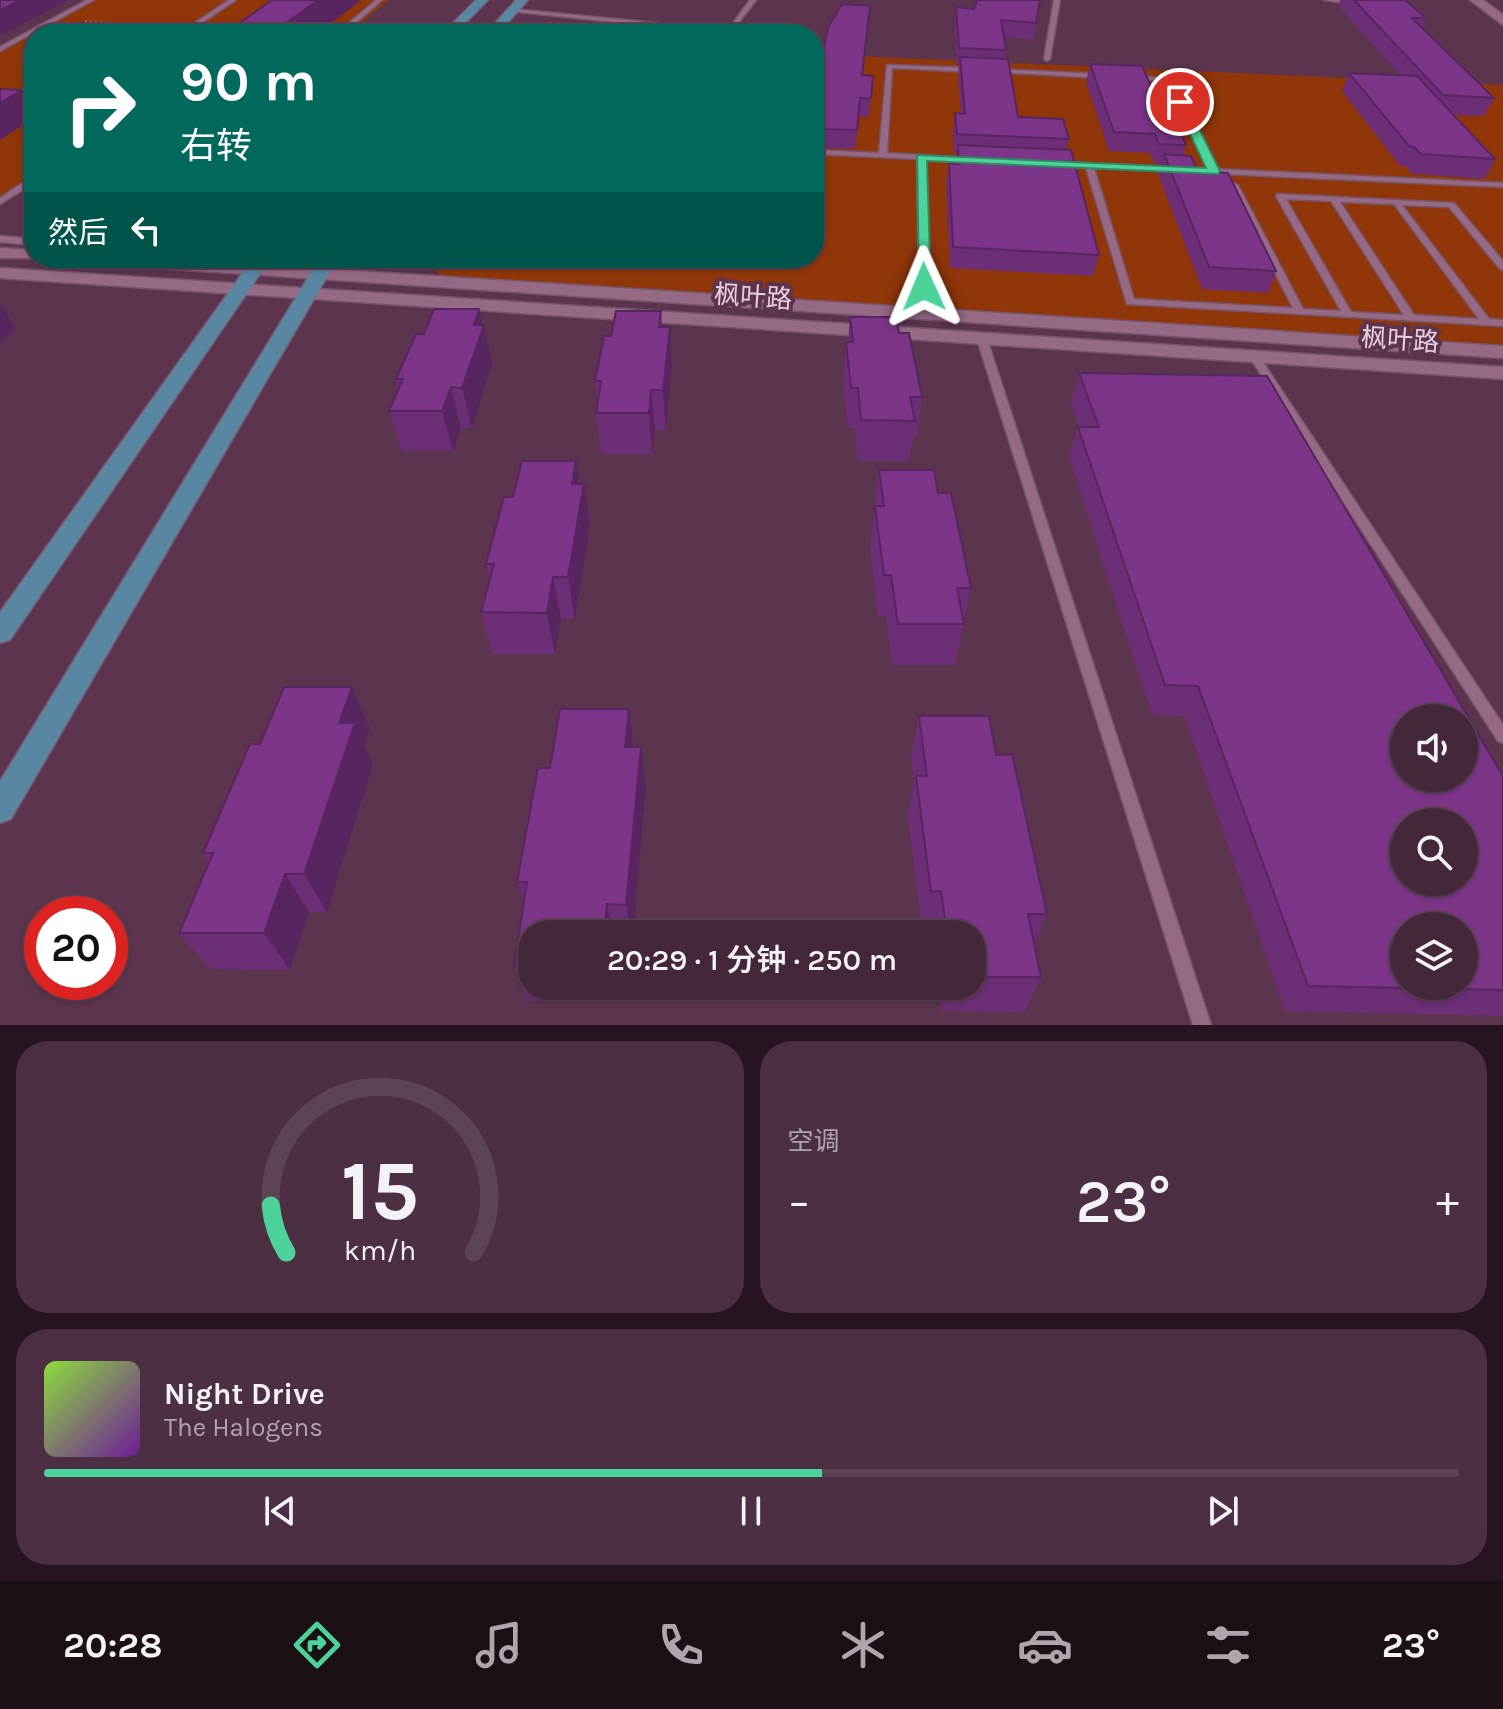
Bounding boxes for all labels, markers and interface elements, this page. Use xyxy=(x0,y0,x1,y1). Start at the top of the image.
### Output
text: 90 m xyxy=(180,49,317,114)
icon: right xyxy=(48,56,152,160)
pin xyxy=(1146,68,1214,136)
icon: arrive xyxy=(1158,80,1202,124)
text: 右转 xyxy=(180,125,252,167)
icon: left xyxy=(124,208,168,252)
text: 然后 xyxy=(48,215,108,251)
position arrow xyxy=(882,245,966,329)
street label: 枫叶路 xyxy=(713,279,793,315)
street label: 枫叶路 xyxy=(1360,322,1440,358)
map controls xyxy=(1390,704,1478,1000)
button: sound xyxy=(1390,704,1478,792)
button: search xyxy=(1390,808,1478,896)
speed limit sign: 20 xyxy=(24,896,128,1000)
button: layers xyxy=(1390,912,1478,1000)
text: 20:29 · 1 分钟 · 250 m xyxy=(607,942,897,978)
text: 空调 xyxy=(788,1126,840,1157)
text: 15 xyxy=(341,1143,419,1240)
text: 23° xyxy=(1076,1167,1171,1237)
text: − xyxy=(788,1176,811,1227)
text: + xyxy=(1436,1176,1459,1227)
text: km/h xyxy=(344,1234,416,1267)
text: Night Drive xyxy=(164,1376,325,1412)
text: The Halogens xyxy=(164,1412,323,1443)
icon: previous xyxy=(258,1489,302,1533)
icon: pause xyxy=(729,1489,773,1533)
icon: next xyxy=(1201,1489,1245,1533)
icon: directions xyxy=(289,1617,345,1673)
icon: music xyxy=(471,1617,527,1673)
icon: phone xyxy=(653,1617,709,1673)
icon: climate xyxy=(835,1617,891,1673)
icon: car xyxy=(1017,1617,1073,1673)
icon: filters xyxy=(1200,1617,1256,1673)
text: 20:28 xyxy=(63,1624,162,1666)
text: 23° xyxy=(1382,1624,1440,1666)

